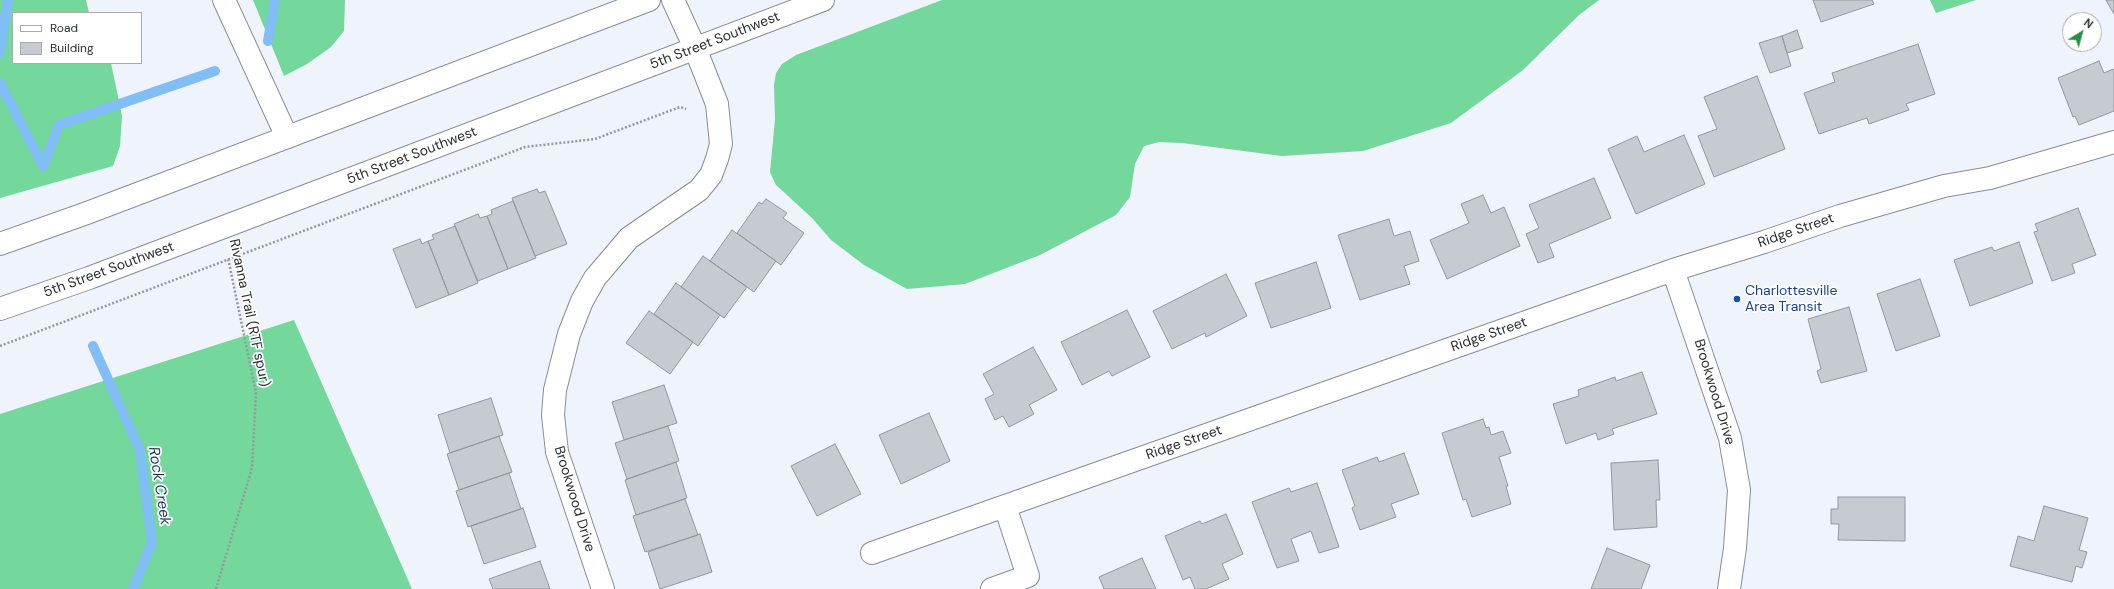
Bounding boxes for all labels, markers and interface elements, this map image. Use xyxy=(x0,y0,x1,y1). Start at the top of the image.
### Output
street label: 5th Street Southwest xyxy=(648,8,782,74)
legend xyxy=(12,12,142,64)
north arrow xyxy=(2062,12,2102,52)
text: N xyxy=(2081,15,2096,31)
text: Road xyxy=(50,20,78,36)
text: Building xyxy=(50,40,94,56)
street label: 5th Street Southwest xyxy=(345,123,479,189)
street label: Ridge Street xyxy=(1756,210,1836,252)
street label: Rivanna Trail (RTF spur) xyxy=(225,238,273,388)
street label: 5th Street Southwest xyxy=(41,239,177,301)
place label: Charlottesville Area Transit xyxy=(1745,283,1837,316)
marker: Charlottesville Area Transit xyxy=(1732,294,1742,304)
street label: Ridge Street xyxy=(1449,314,1529,356)
street label: Brookwood Drive xyxy=(1690,337,1738,447)
street label: Ridge Street xyxy=(1144,422,1224,464)
street label: Brookwood Drive xyxy=(550,444,598,554)
water label: Rock Creek xyxy=(144,446,174,526)

